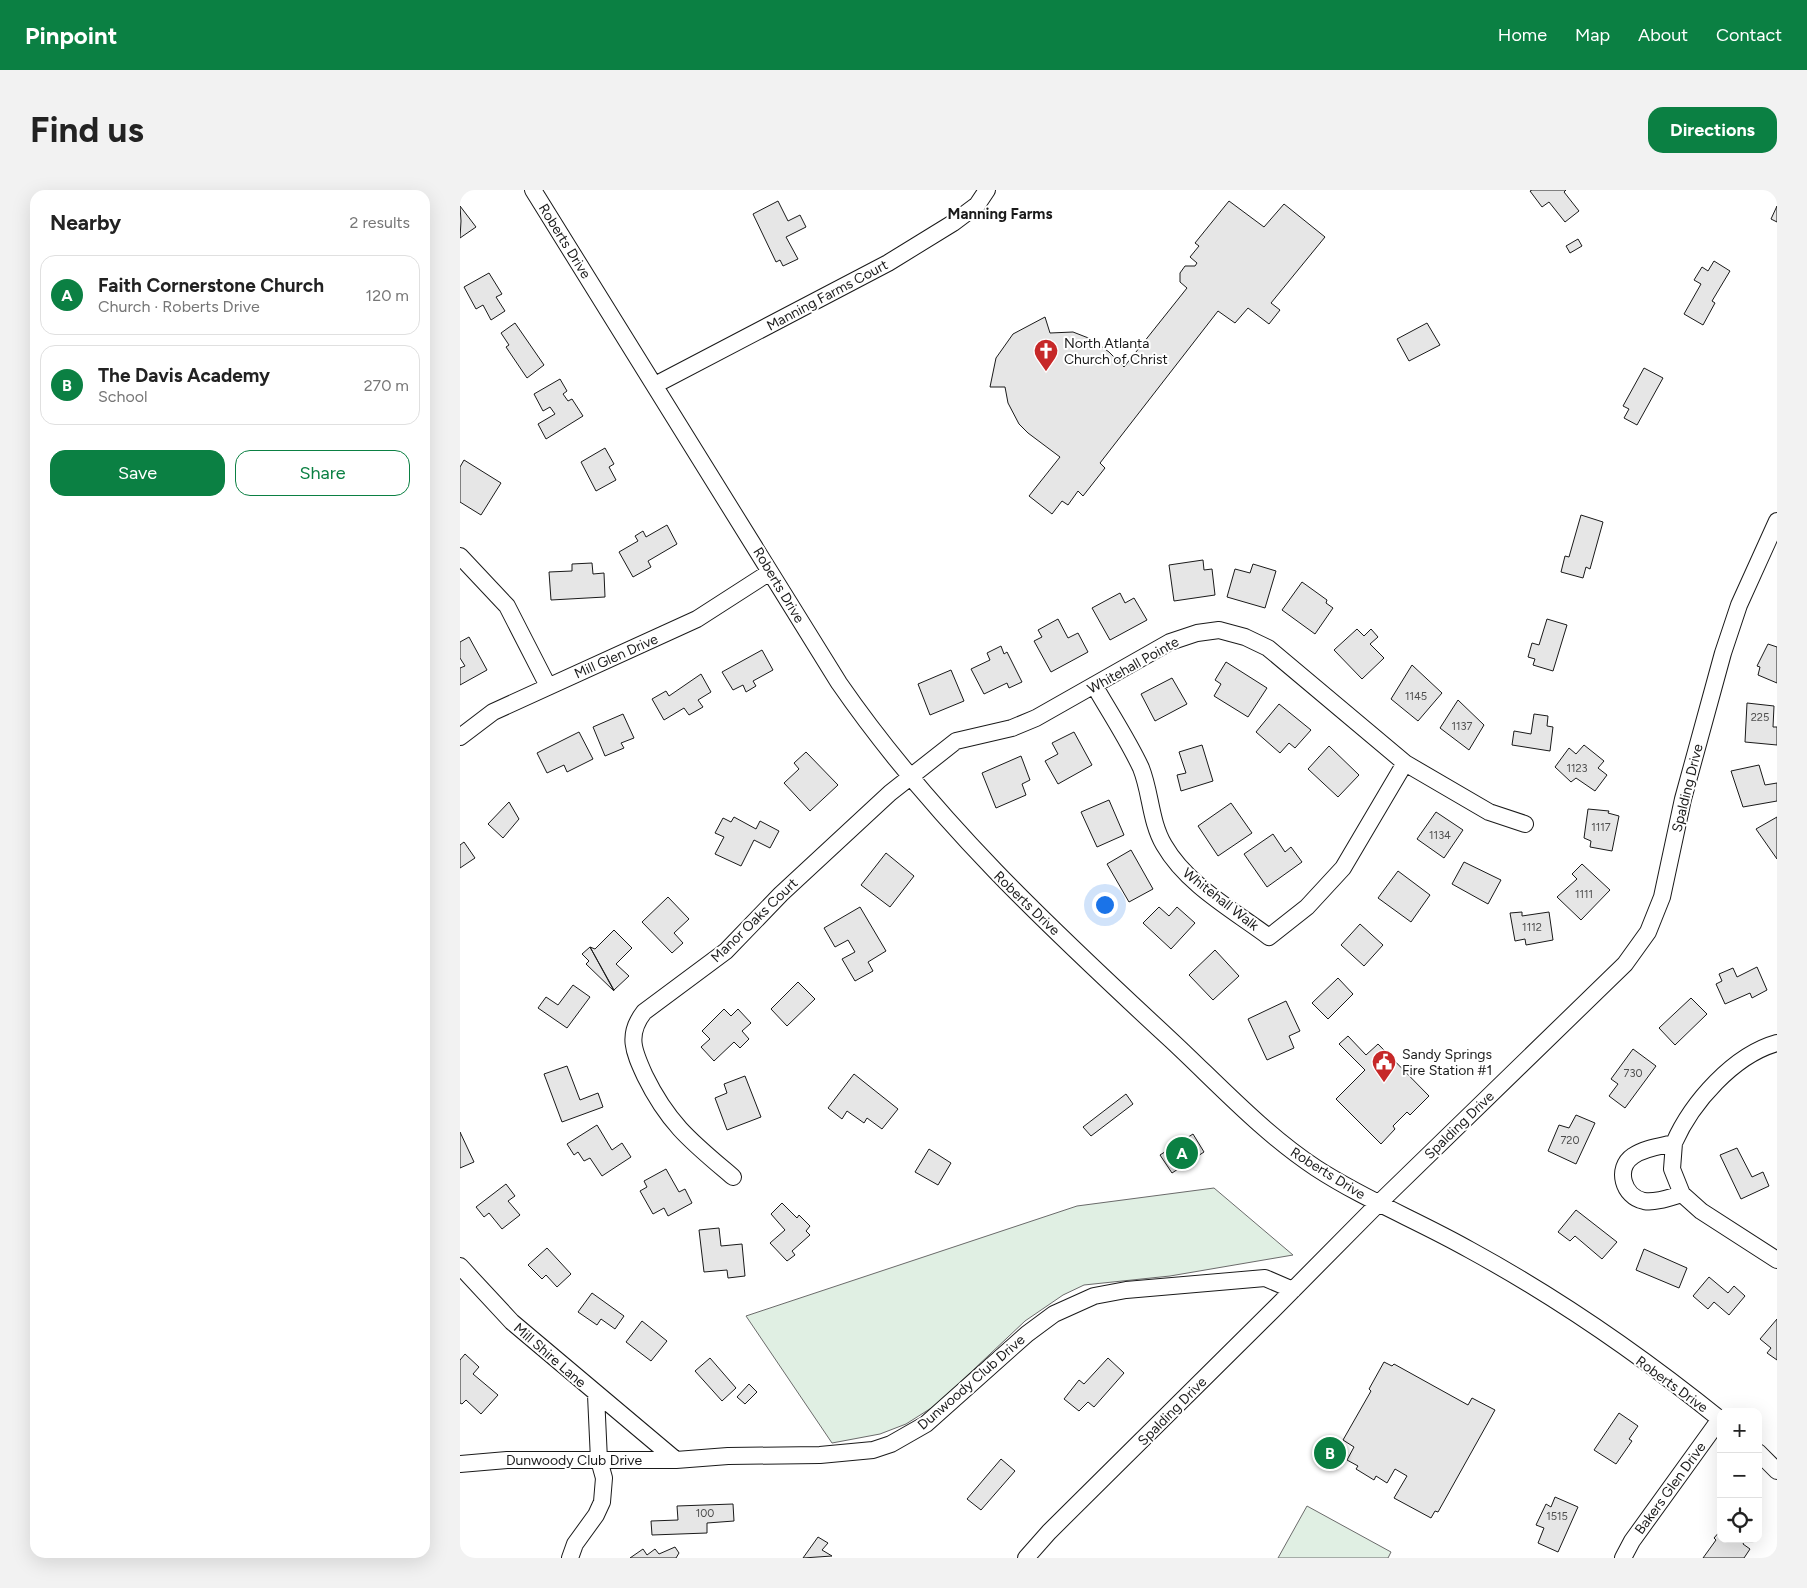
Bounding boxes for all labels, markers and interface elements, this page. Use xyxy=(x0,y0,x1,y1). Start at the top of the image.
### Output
text: Pinpoint xyxy=(25,21,117,50)
text: Home xyxy=(1498,24,1547,46)
text: Map xyxy=(1575,24,1610,46)
text: About xyxy=(1638,24,1688,46)
text: Contact xyxy=(1716,24,1782,46)
button: Directions xyxy=(1648,107,1777,153)
text: Find us xyxy=(30,109,144,151)
street label: Roberts Drive xyxy=(535,201,595,282)
district label: Manning Farms xyxy=(948,205,1052,223)
text: Nearby xyxy=(50,210,121,235)
text: 2 results xyxy=(350,213,410,232)
street label: Manning Farms Court xyxy=(764,256,891,335)
text: Faith Cornerstone Church xyxy=(98,274,324,297)
text: A xyxy=(61,286,73,305)
text: 120 m xyxy=(366,286,409,305)
text: Church · Roberts Drive xyxy=(98,297,260,316)
place label: North Atlanta Church of Christ xyxy=(1064,335,1168,368)
church icon: North Atlanta Church of Christ xyxy=(1033,338,1059,372)
text: The Davis Academy xyxy=(98,364,270,387)
text: B xyxy=(62,376,72,395)
text: 270 m xyxy=(364,376,409,395)
text: School xyxy=(98,387,148,406)
button: Save xyxy=(50,450,225,496)
button: Share xyxy=(235,450,410,496)
street label: Roberts Drive xyxy=(749,544,808,626)
street label: Mill Glen Drive xyxy=(572,630,661,682)
street label: Whitehall Pointe xyxy=(1085,633,1182,698)
house number: 1145 xyxy=(1405,690,1427,703)
house number: 225 xyxy=(1751,711,1769,724)
house number: 1137 xyxy=(1452,720,1473,733)
street label: Spalding Drive xyxy=(1668,742,1707,834)
house number: 1123 xyxy=(1566,762,1588,775)
house number: 1117 xyxy=(1591,821,1611,834)
house number: 1134 xyxy=(1429,829,1451,842)
street label: Whitehall Walk xyxy=(1179,864,1262,934)
street label: Roberts Drive xyxy=(990,868,1063,939)
street label: Manor Oaks Court xyxy=(707,875,801,966)
house number: 1111 xyxy=(1575,888,1593,901)
your location xyxy=(1092,892,1118,918)
house number: 1112 xyxy=(1522,921,1542,934)
place label: Sandy Springs Fire Station #1 xyxy=(1402,1046,1492,1079)
public building icon: Sandy Springs Fire Station #1 xyxy=(1371,1049,1397,1083)
house number: 730 xyxy=(1624,1067,1642,1080)
street label: Spalding Drive xyxy=(1421,1088,1498,1163)
pin: A xyxy=(1166,1134,1198,1172)
house number: 720 xyxy=(1560,1134,1580,1147)
street label: Roberts Drive xyxy=(1287,1144,1369,1203)
street label: Mill Shire Lane xyxy=(510,1319,590,1392)
street label: Dunwoody Club Drive xyxy=(914,1331,1029,1433)
street label: Roberts Drive xyxy=(1632,1353,1711,1416)
street label: Spalding Drive xyxy=(1134,1373,1211,1449)
map controls xyxy=(1717,1408,1762,1543)
button: + xyxy=(1717,1408,1762,1453)
pin: B xyxy=(1314,1434,1346,1472)
street label: Bakers Glen Drive xyxy=(1631,1439,1710,1538)
street label: Dunwoody Club Drive xyxy=(506,1452,642,1469)
button: − xyxy=(1717,1453,1762,1498)
button: locate xyxy=(1717,1498,1762,1543)
house number: 100 xyxy=(696,1507,714,1520)
house number: 1515 xyxy=(1546,1510,1568,1523)

